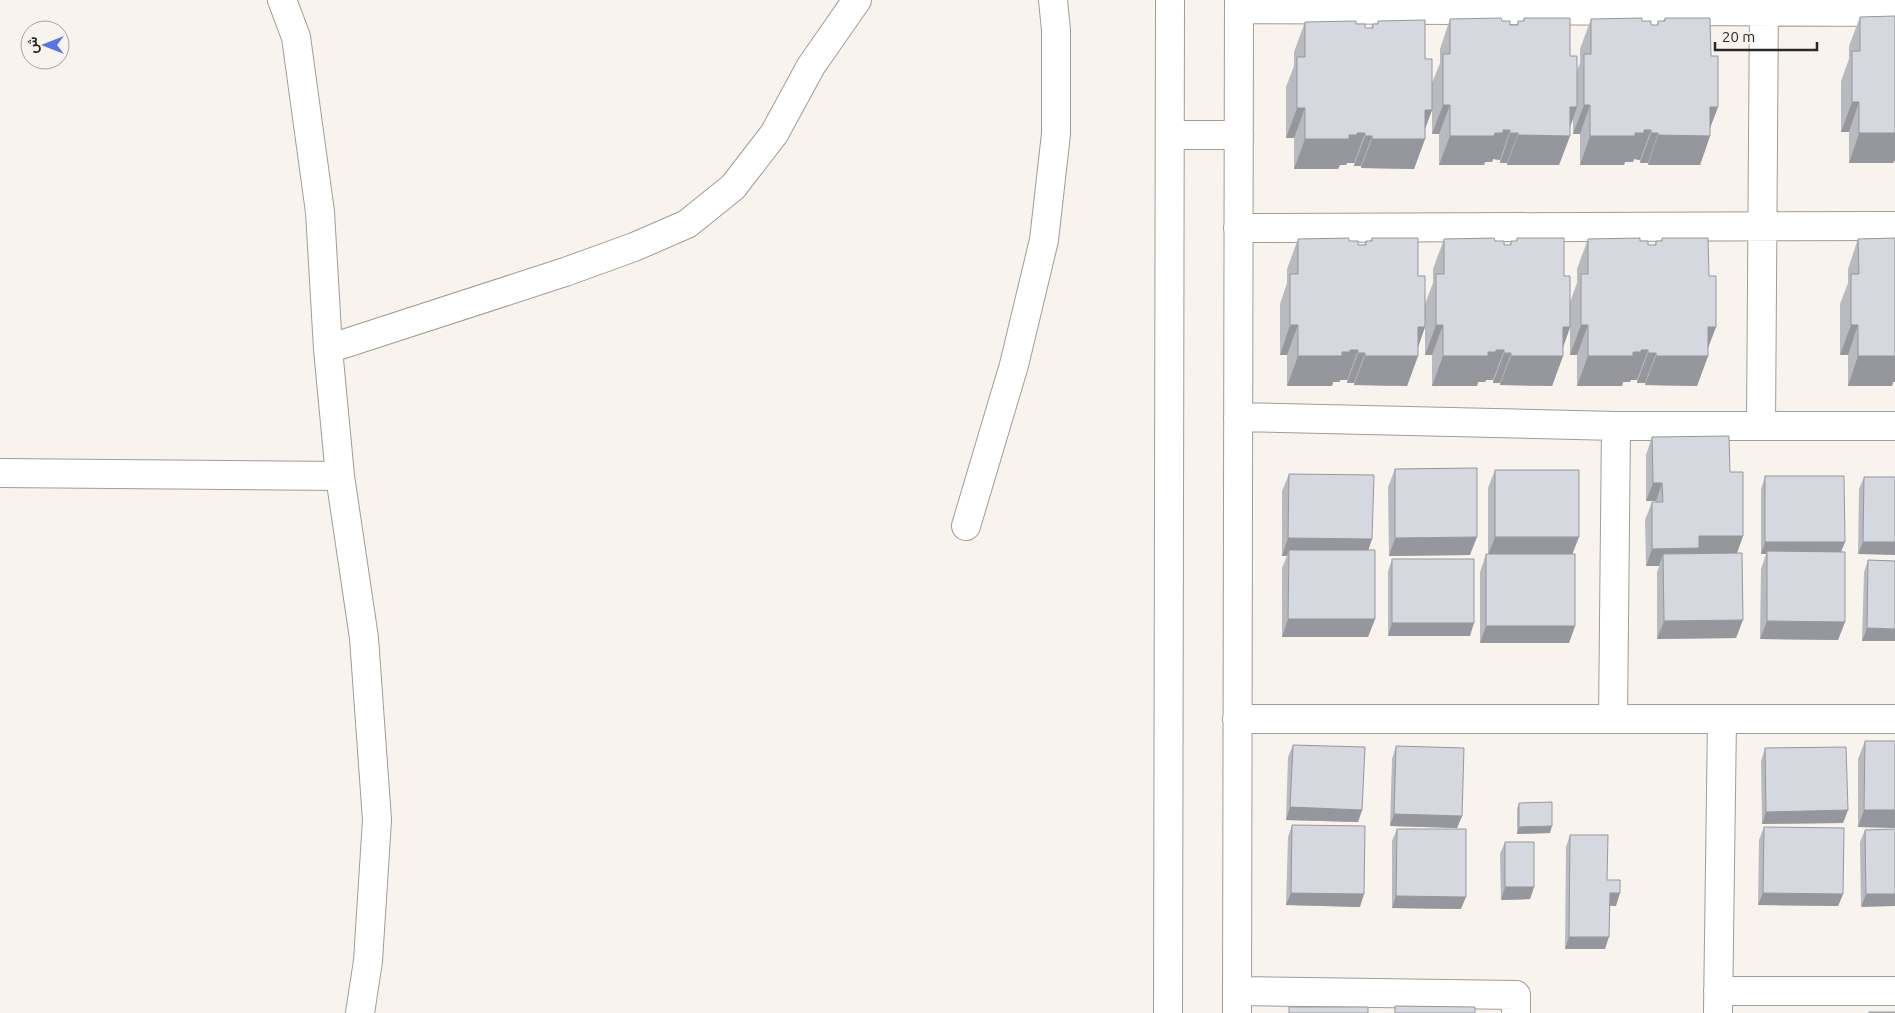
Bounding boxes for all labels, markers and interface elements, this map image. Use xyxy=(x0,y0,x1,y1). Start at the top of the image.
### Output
north arrow xyxy=(20,20,70,70)
scale bar xyxy=(1715,20,1818,52)
text: 20 m xyxy=(1722,28,1755,45)
text: ش xyxy=(24,36,41,53)

